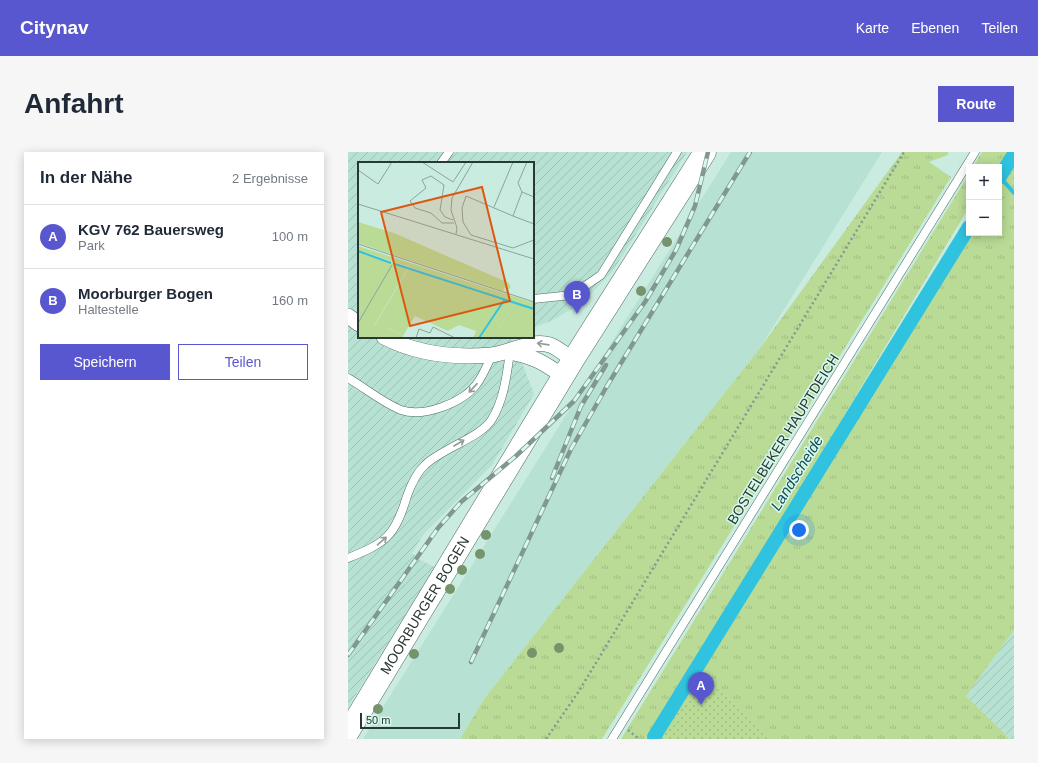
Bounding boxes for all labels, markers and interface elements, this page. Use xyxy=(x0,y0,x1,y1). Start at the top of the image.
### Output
text: Citynav xyxy=(20,17,89,38)
text: Karte xyxy=(856,20,889,36)
text: Ebenen xyxy=(911,20,959,36)
text: Teilen xyxy=(981,20,1018,36)
button: Route xyxy=(938,86,1014,122)
text: Anfahrt xyxy=(24,88,124,119)
inset map xyxy=(358,162,534,338)
map controls xyxy=(966,164,1002,236)
button: + xyxy=(966,164,1002,200)
text: In der Nähe xyxy=(40,168,133,187)
text: 2 Ergebnisse xyxy=(232,171,308,186)
button: − xyxy=(966,200,1002,236)
text: KGV 762 Bauersweg xyxy=(78,221,224,238)
text: A xyxy=(48,229,58,244)
text: 100 m xyxy=(272,229,308,244)
text: Park xyxy=(78,238,105,253)
pin: B xyxy=(564,281,590,314)
text: Moorburger Bogen xyxy=(78,285,213,302)
text: B xyxy=(48,293,58,308)
text: 160 m xyxy=(272,293,308,308)
text: Haltestelle xyxy=(78,302,139,317)
one-way arrow xyxy=(537,340,550,348)
button: Speichern xyxy=(40,344,170,380)
button: Teilen xyxy=(178,344,308,380)
street label: BOSTELBEKER HAUPTDEICH xyxy=(724,351,842,527)
one-way arrow xyxy=(468,383,478,393)
water label: Landscheide xyxy=(767,432,826,513)
one-way arrow xyxy=(453,438,465,446)
your location xyxy=(789,520,809,540)
street label: MOORBURGER BOGEN xyxy=(377,534,472,677)
one-way arrow xyxy=(377,537,387,546)
pin: A xyxy=(688,672,714,705)
scale bar xyxy=(360,711,460,730)
text: 50 m xyxy=(366,714,390,726)

